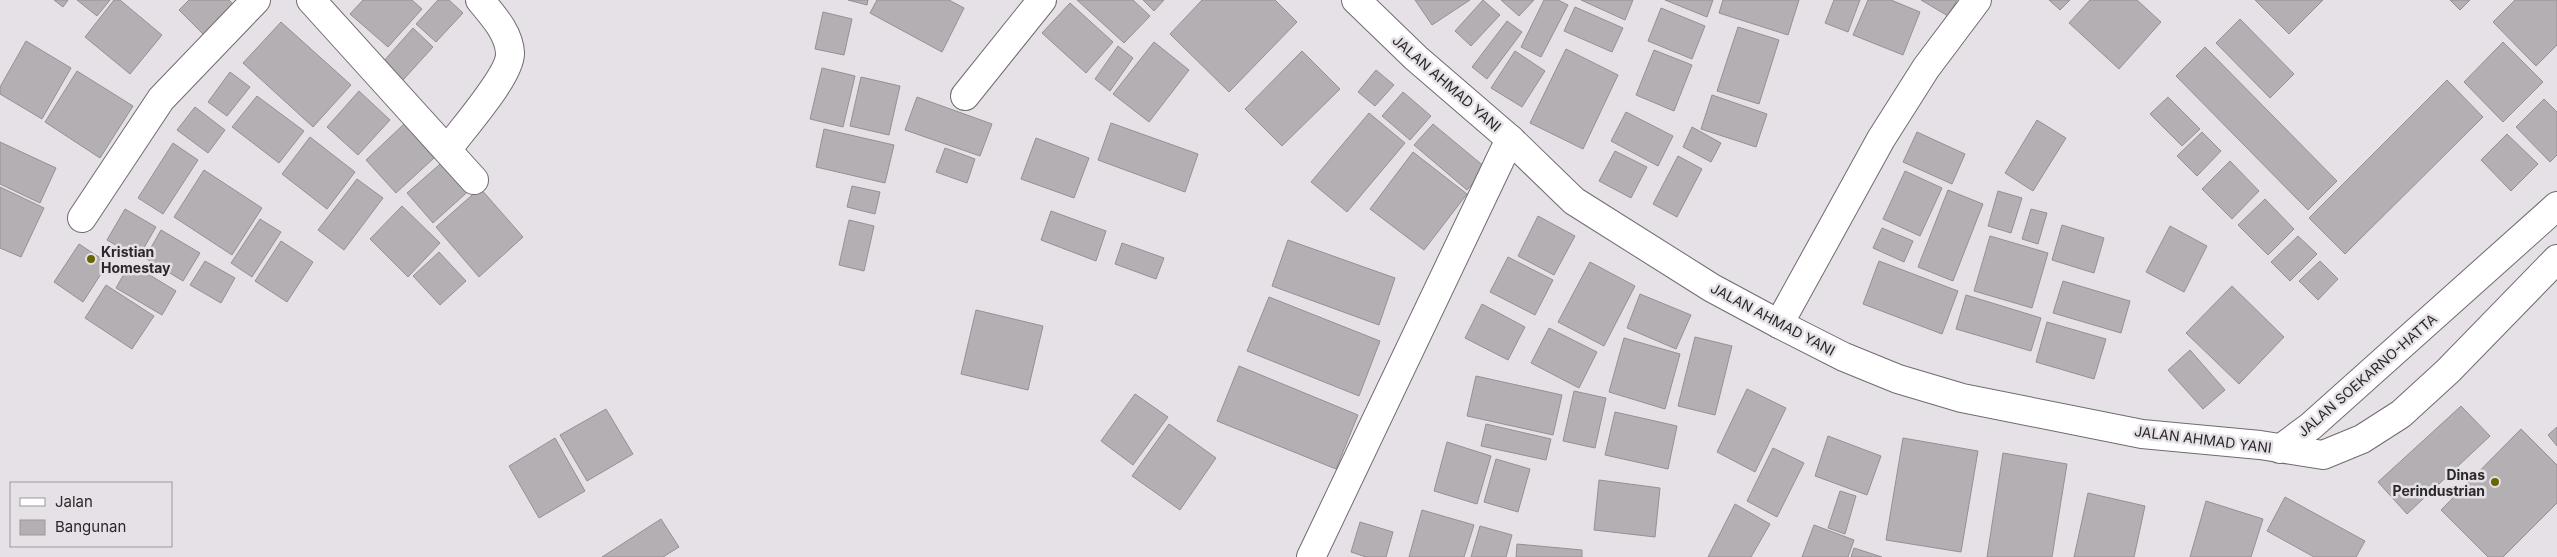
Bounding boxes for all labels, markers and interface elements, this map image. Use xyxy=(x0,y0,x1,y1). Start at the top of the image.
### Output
street label: JALAN AHMAD YANI xyxy=(1389,31,1505,135)
place label: Kristian Homestay xyxy=(101,243,171,276)
marker: Kristian Homestay xyxy=(85,253,97,265)
street label: JALAN AHMAD YANI xyxy=(1708,279,1838,359)
street label: JALAN SOEKARNO-HATTA xyxy=(2294,310,2440,440)
street label: JALAN AHMAD YANI xyxy=(2133,422,2273,456)
place label: Dinas Perindustrian xyxy=(2392,466,2485,499)
marker: Dinas Perindustrian xyxy=(2489,476,2501,488)
legend xyxy=(10,482,172,547)
text: Jalan xyxy=(55,492,93,511)
text: Bangunan xyxy=(55,517,126,536)

